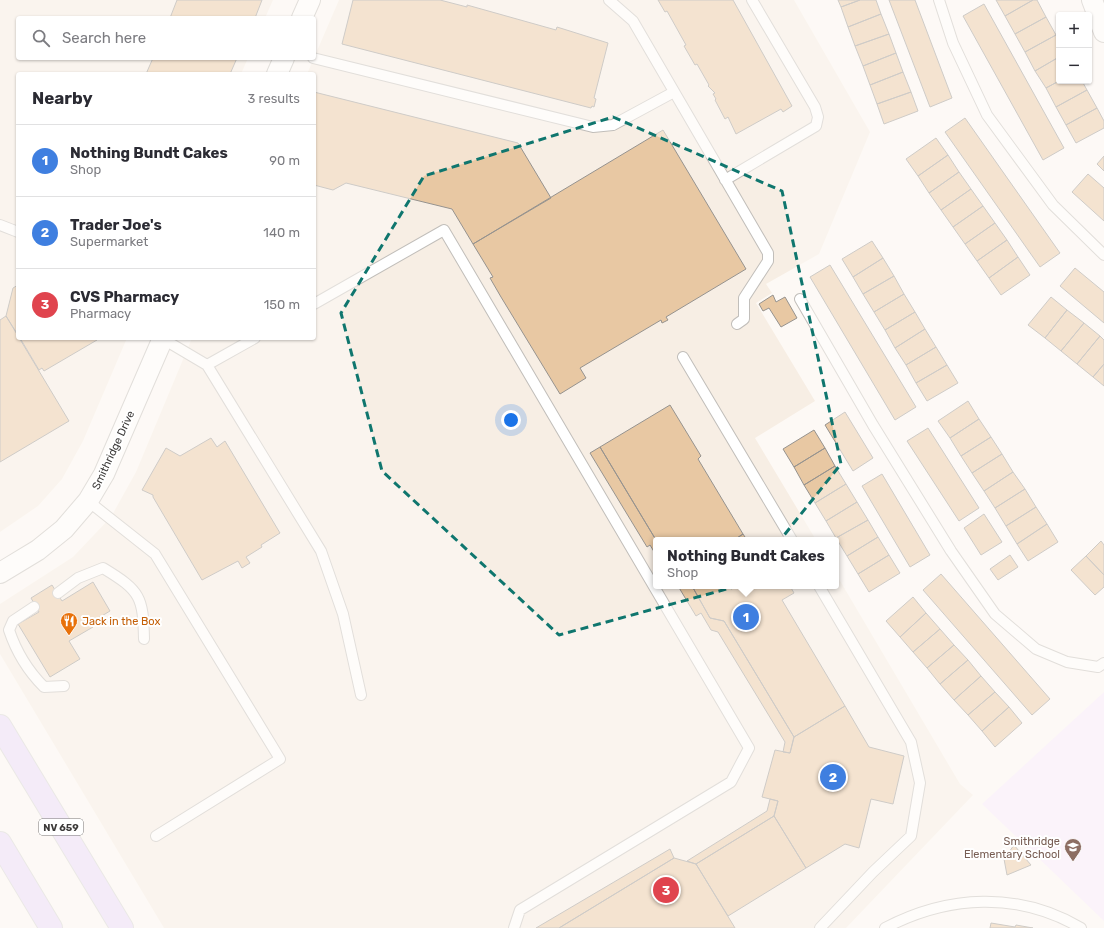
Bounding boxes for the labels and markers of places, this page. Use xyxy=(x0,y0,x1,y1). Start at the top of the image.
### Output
pin: 1 xyxy=(733,602,759,632)
restaurant icon: Jack in the Box xyxy=(59,611,79,636)
place label: Jack in the Box xyxy=(82,615,160,628)
pin: 2 xyxy=(820,762,846,792)
place label: Smithridge Elementary School xyxy=(964,835,1060,861)
school or university icon: Smithridge Elementary School xyxy=(1063,837,1083,862)
pin: 3 xyxy=(653,875,679,905)

